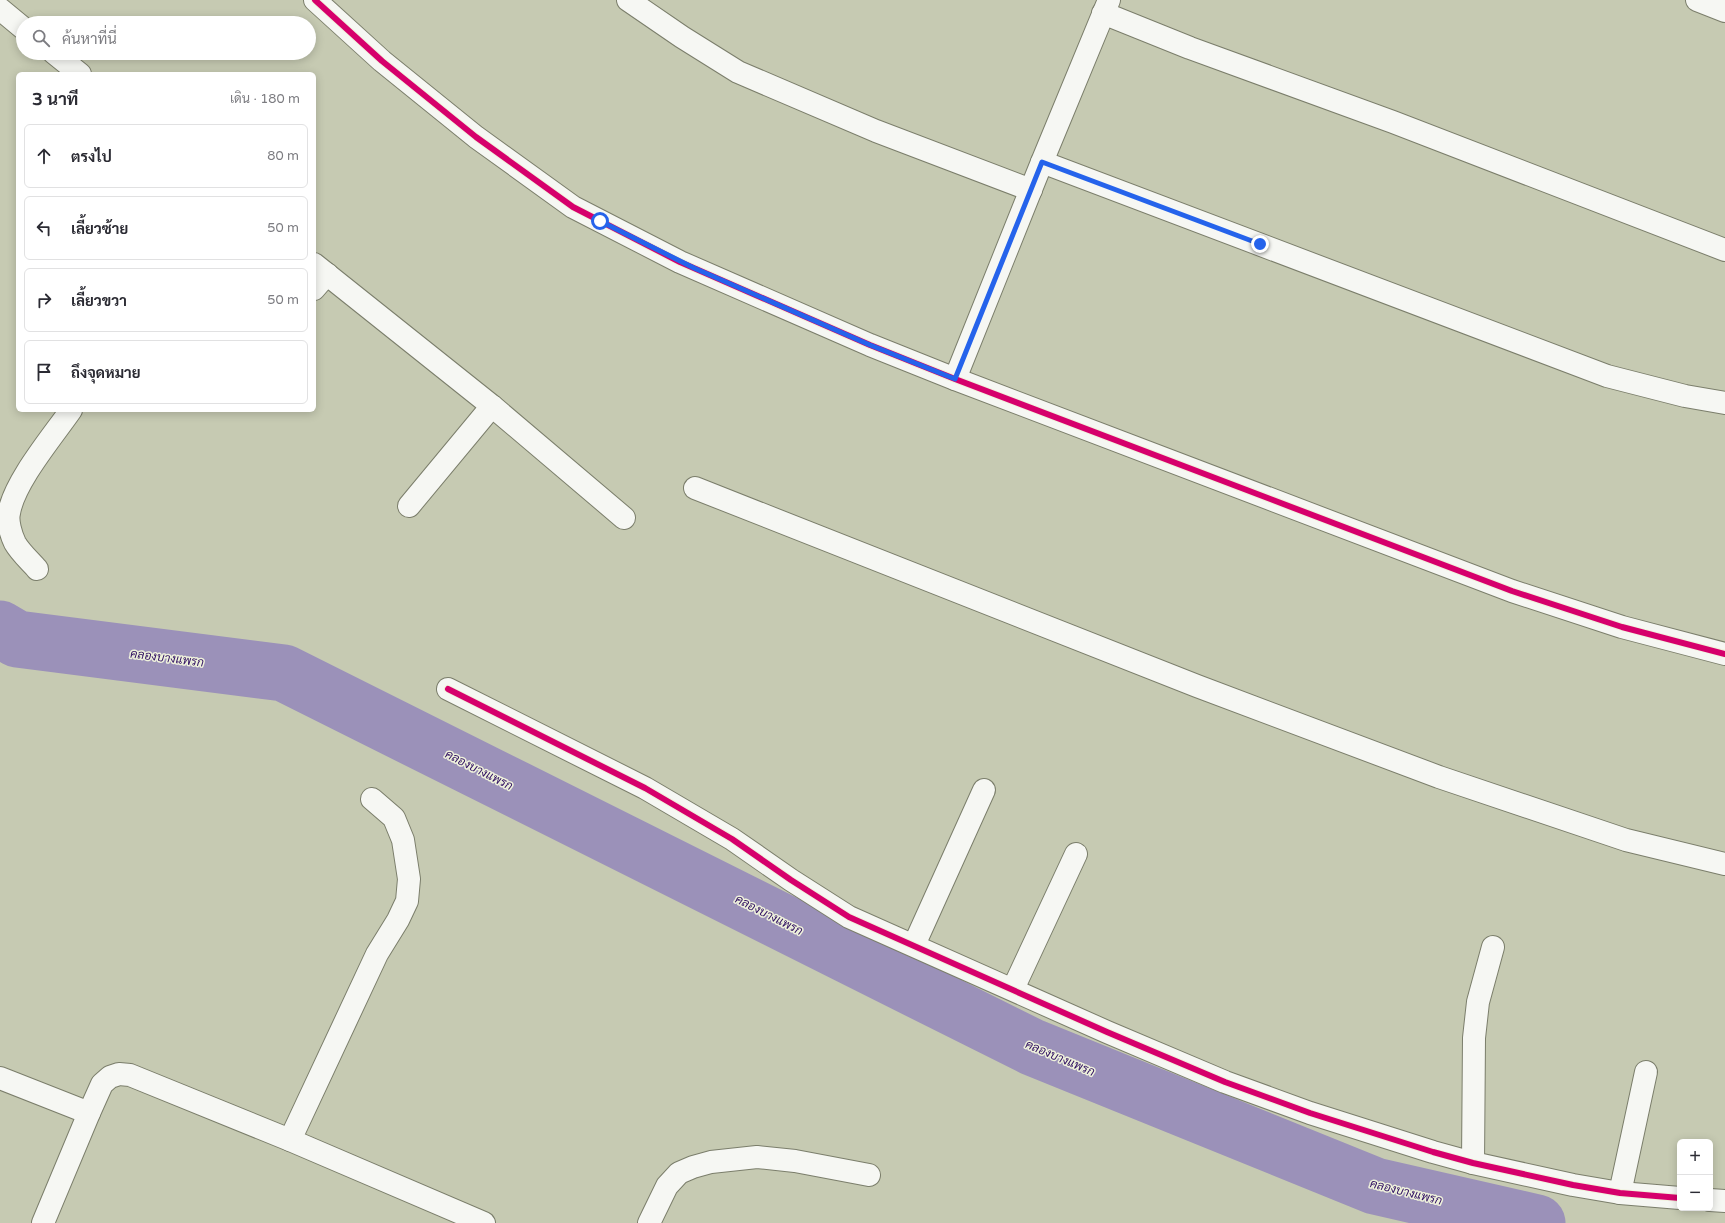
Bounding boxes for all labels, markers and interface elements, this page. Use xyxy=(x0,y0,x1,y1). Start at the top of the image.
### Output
search box xyxy=(16,16,316,60)
icon: search xyxy=(30,27,52,49)
text: ค้นหาที่นี่ xyxy=(62,30,117,48)
text: 3 นาที xyxy=(32,89,78,110)
text: เดิน · 180 m xyxy=(230,91,300,107)
icon: ahead xyxy=(33,145,55,167)
text: ตรงไป xyxy=(71,148,112,166)
text: 80 m xyxy=(267,148,299,164)
route start xyxy=(591,212,609,230)
icon: left xyxy=(33,217,55,239)
text: เลี้ยวซ้าย xyxy=(71,220,128,238)
text: 50 m xyxy=(267,220,299,236)
route end xyxy=(1251,235,1269,253)
icon: right xyxy=(33,289,55,311)
text: เลี้ยวขวา xyxy=(71,292,127,310)
text: 50 m xyxy=(267,292,299,308)
icon: arrive xyxy=(33,361,55,383)
text: ถึงจุดหมาย xyxy=(71,364,141,382)
water label: คลองบางแพรก xyxy=(129,647,205,669)
water label: คลองบางแพรก xyxy=(443,747,515,793)
water label: คลองบางแพรก xyxy=(733,892,805,938)
water label: คลองบางแพรก xyxy=(1023,1037,1097,1079)
map controls xyxy=(1677,1139,1713,1211)
button: + xyxy=(1677,1139,1713,1175)
button: − xyxy=(1677,1175,1713,1211)
water label: คลองบางแพรก xyxy=(1368,1176,1444,1208)

